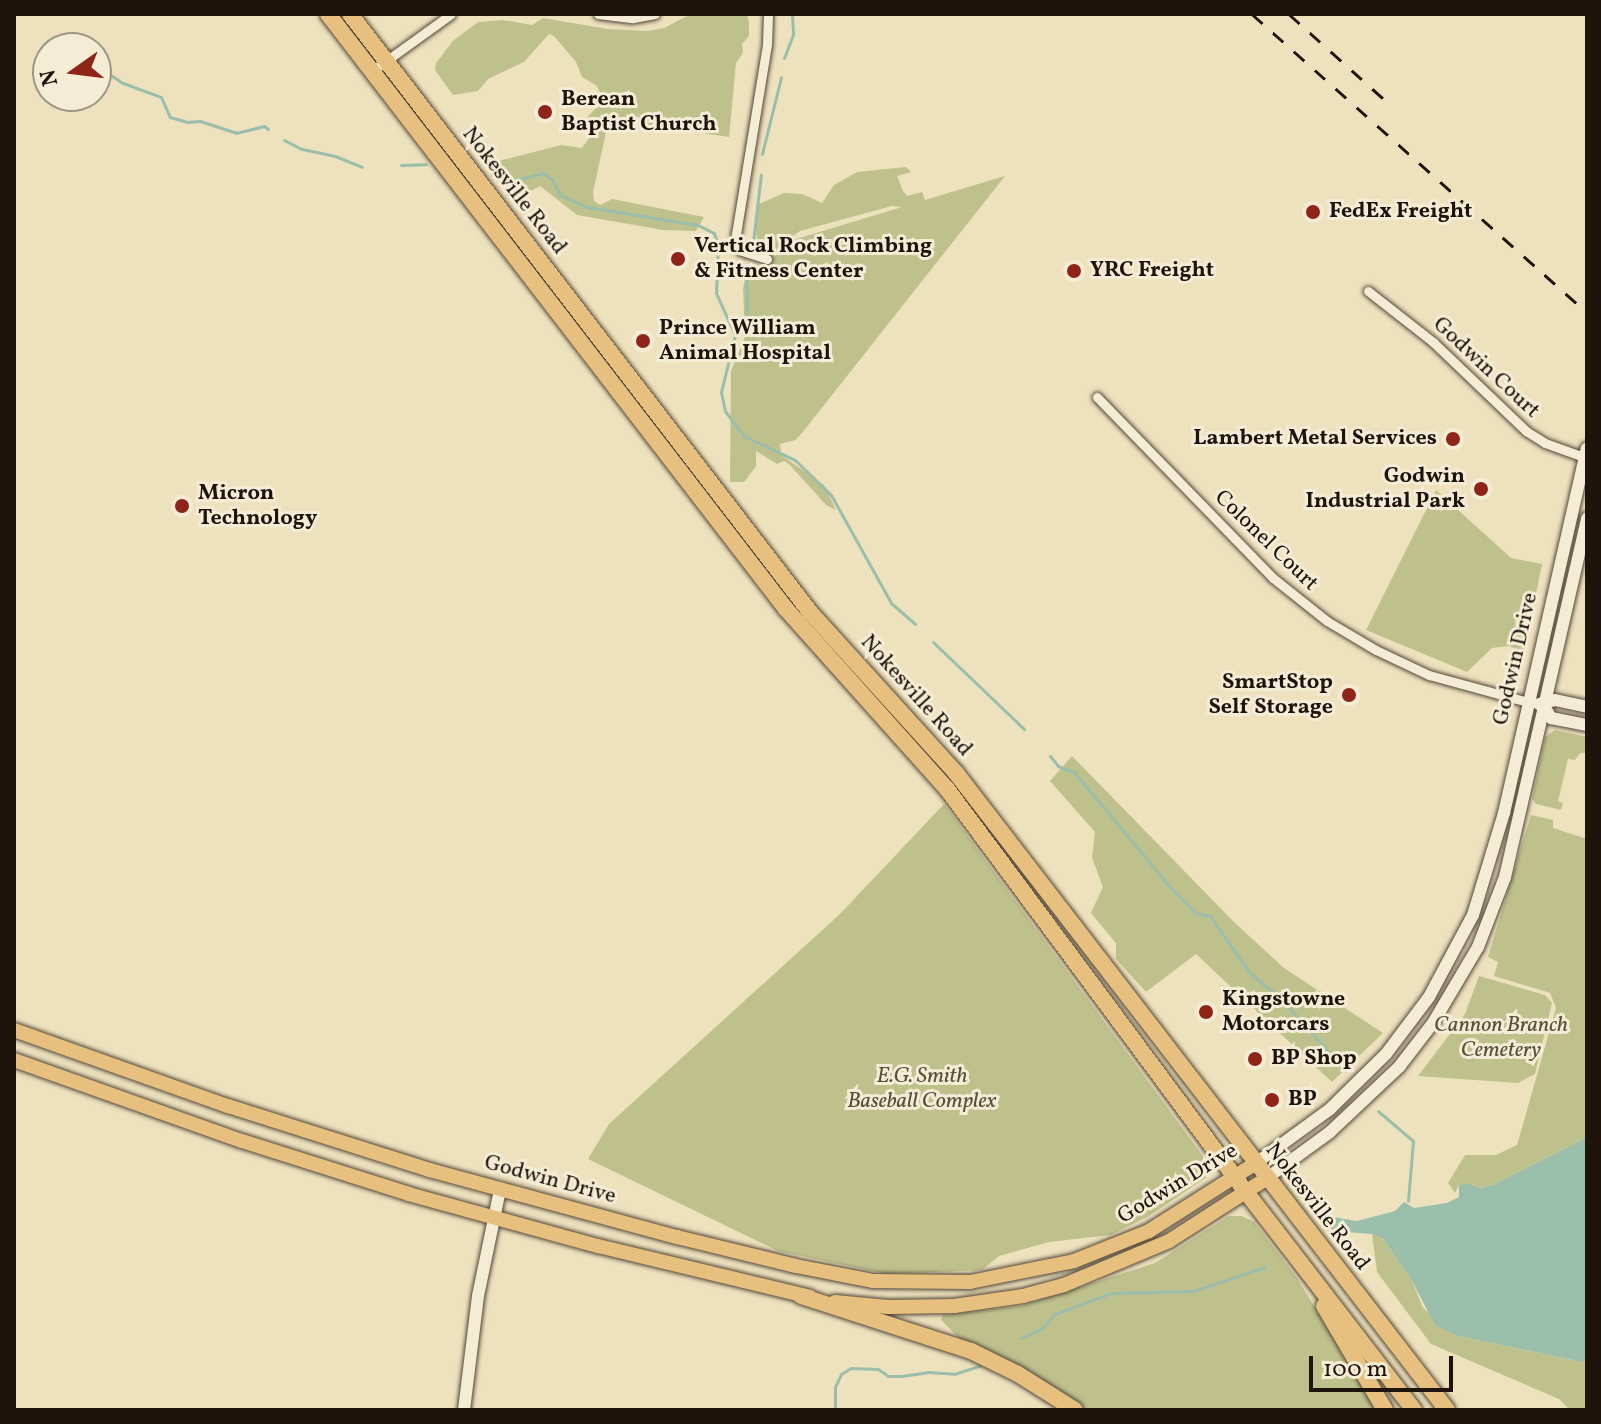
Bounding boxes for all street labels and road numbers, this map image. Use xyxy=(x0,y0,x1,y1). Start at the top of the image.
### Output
street label: Nokesville Road xyxy=(456,122,572,260)
street label: Godwin Court xyxy=(1427,312,1545,424)
street label: Colonel Court xyxy=(1209,485,1323,597)
street label: Godwin Drive xyxy=(1488,590,1544,728)
street label: Nokesville Road xyxy=(854,630,978,762)
street label: Godwin Drive xyxy=(1113,1138,1243,1230)
street label: Nokesville Road xyxy=(1259,1138,1375,1276)
street label: Godwin Drive xyxy=(481,1150,619,1210)

